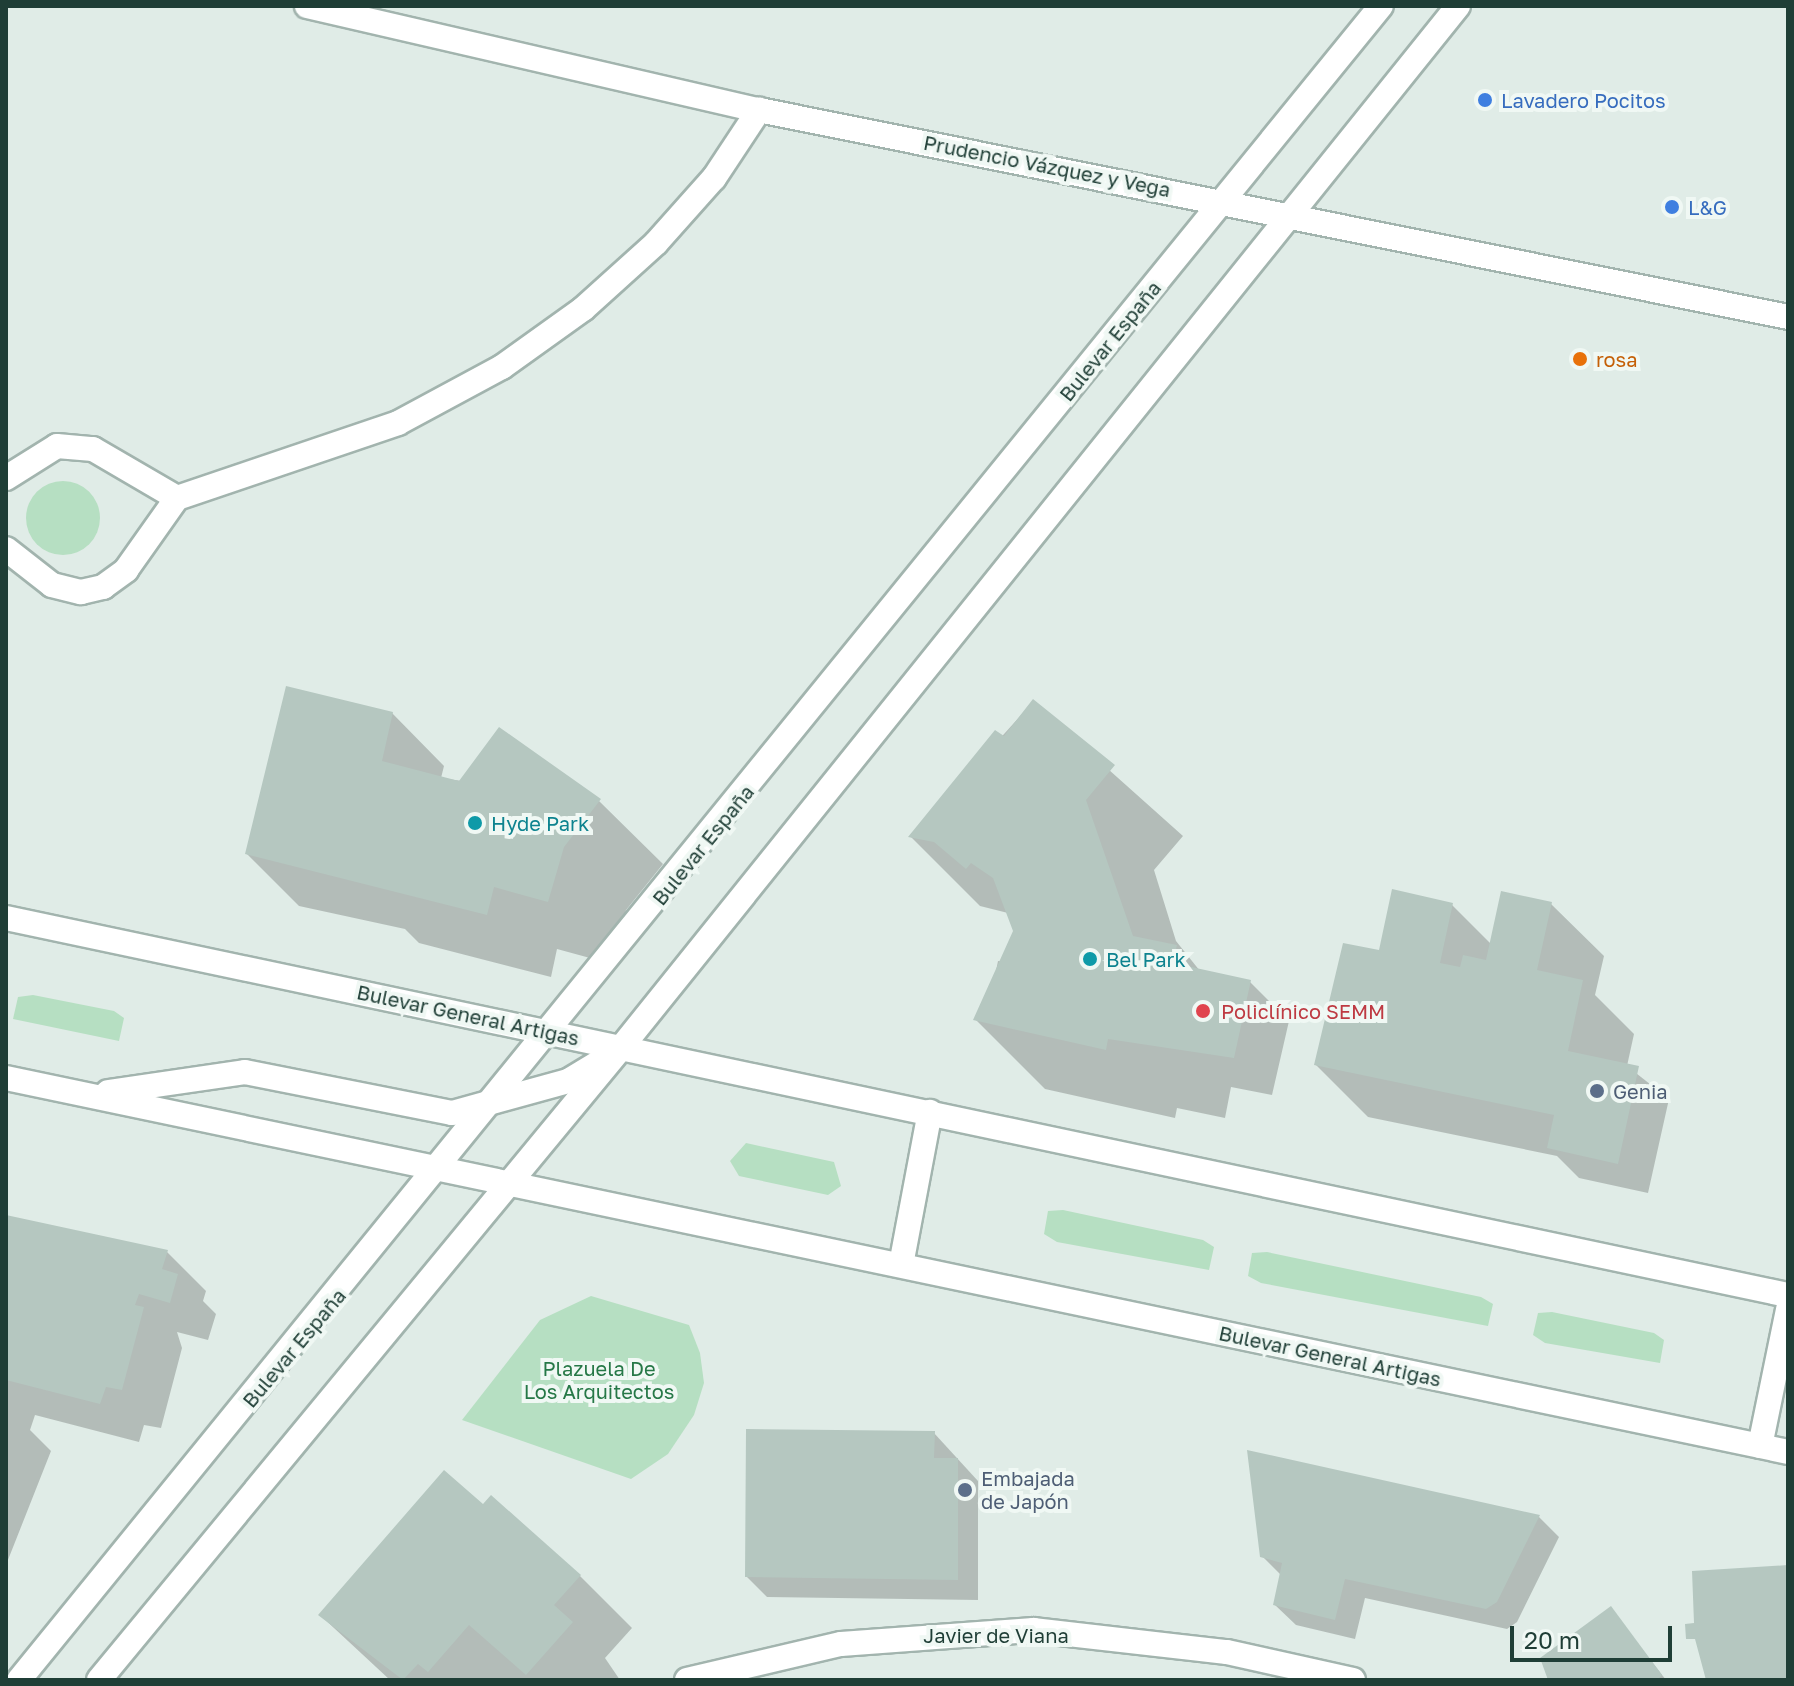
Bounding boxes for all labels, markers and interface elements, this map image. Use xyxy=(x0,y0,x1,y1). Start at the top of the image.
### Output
place label: Lavadero Pocitos xyxy=(1501,88,1666,112)
marker: Lavadero Pocitos xyxy=(1476,91,1494,109)
street label: Prudencio Vázquez y Vega xyxy=(922,130,1172,202)
place label: L&G xyxy=(1688,195,1727,219)
marker: L&G xyxy=(1663,198,1681,216)
street label: Bulevar España xyxy=(1054,276,1166,406)
place label: rosa xyxy=(1596,347,1637,371)
marker: rosa xyxy=(1571,350,1589,368)
street label: Bulevar España xyxy=(647,780,759,910)
place label: Hyde Park xyxy=(491,811,589,835)
marker: Hyde Park xyxy=(466,814,484,832)
place label: Bel Park xyxy=(1106,947,1186,971)
marker: Bel Park xyxy=(1081,950,1099,968)
street label: Bulevar General Artigas xyxy=(355,980,581,1050)
place label: Policlínico SEMM xyxy=(1221,999,1385,1023)
marker: Policlínico SEMM xyxy=(1192,1000,1214,1022)
place label: Genia xyxy=(1613,1079,1668,1103)
marker: Genia xyxy=(1588,1082,1606,1100)
street label: Bulevar España xyxy=(237,1284,351,1412)
street label: Bulevar General Artigas xyxy=(1217,1321,1443,1391)
park label: Plazuela De Los Arquitectos xyxy=(524,1357,674,1404)
place label: Embajada de Japón xyxy=(981,1466,1075,1513)
marker: Embajada de Japón xyxy=(956,1481,974,1499)
scale bar xyxy=(1514,1610,1676,1660)
street label: Javier de Viana xyxy=(923,1623,1069,1647)
text: 20 m xyxy=(1524,1625,1580,1654)

